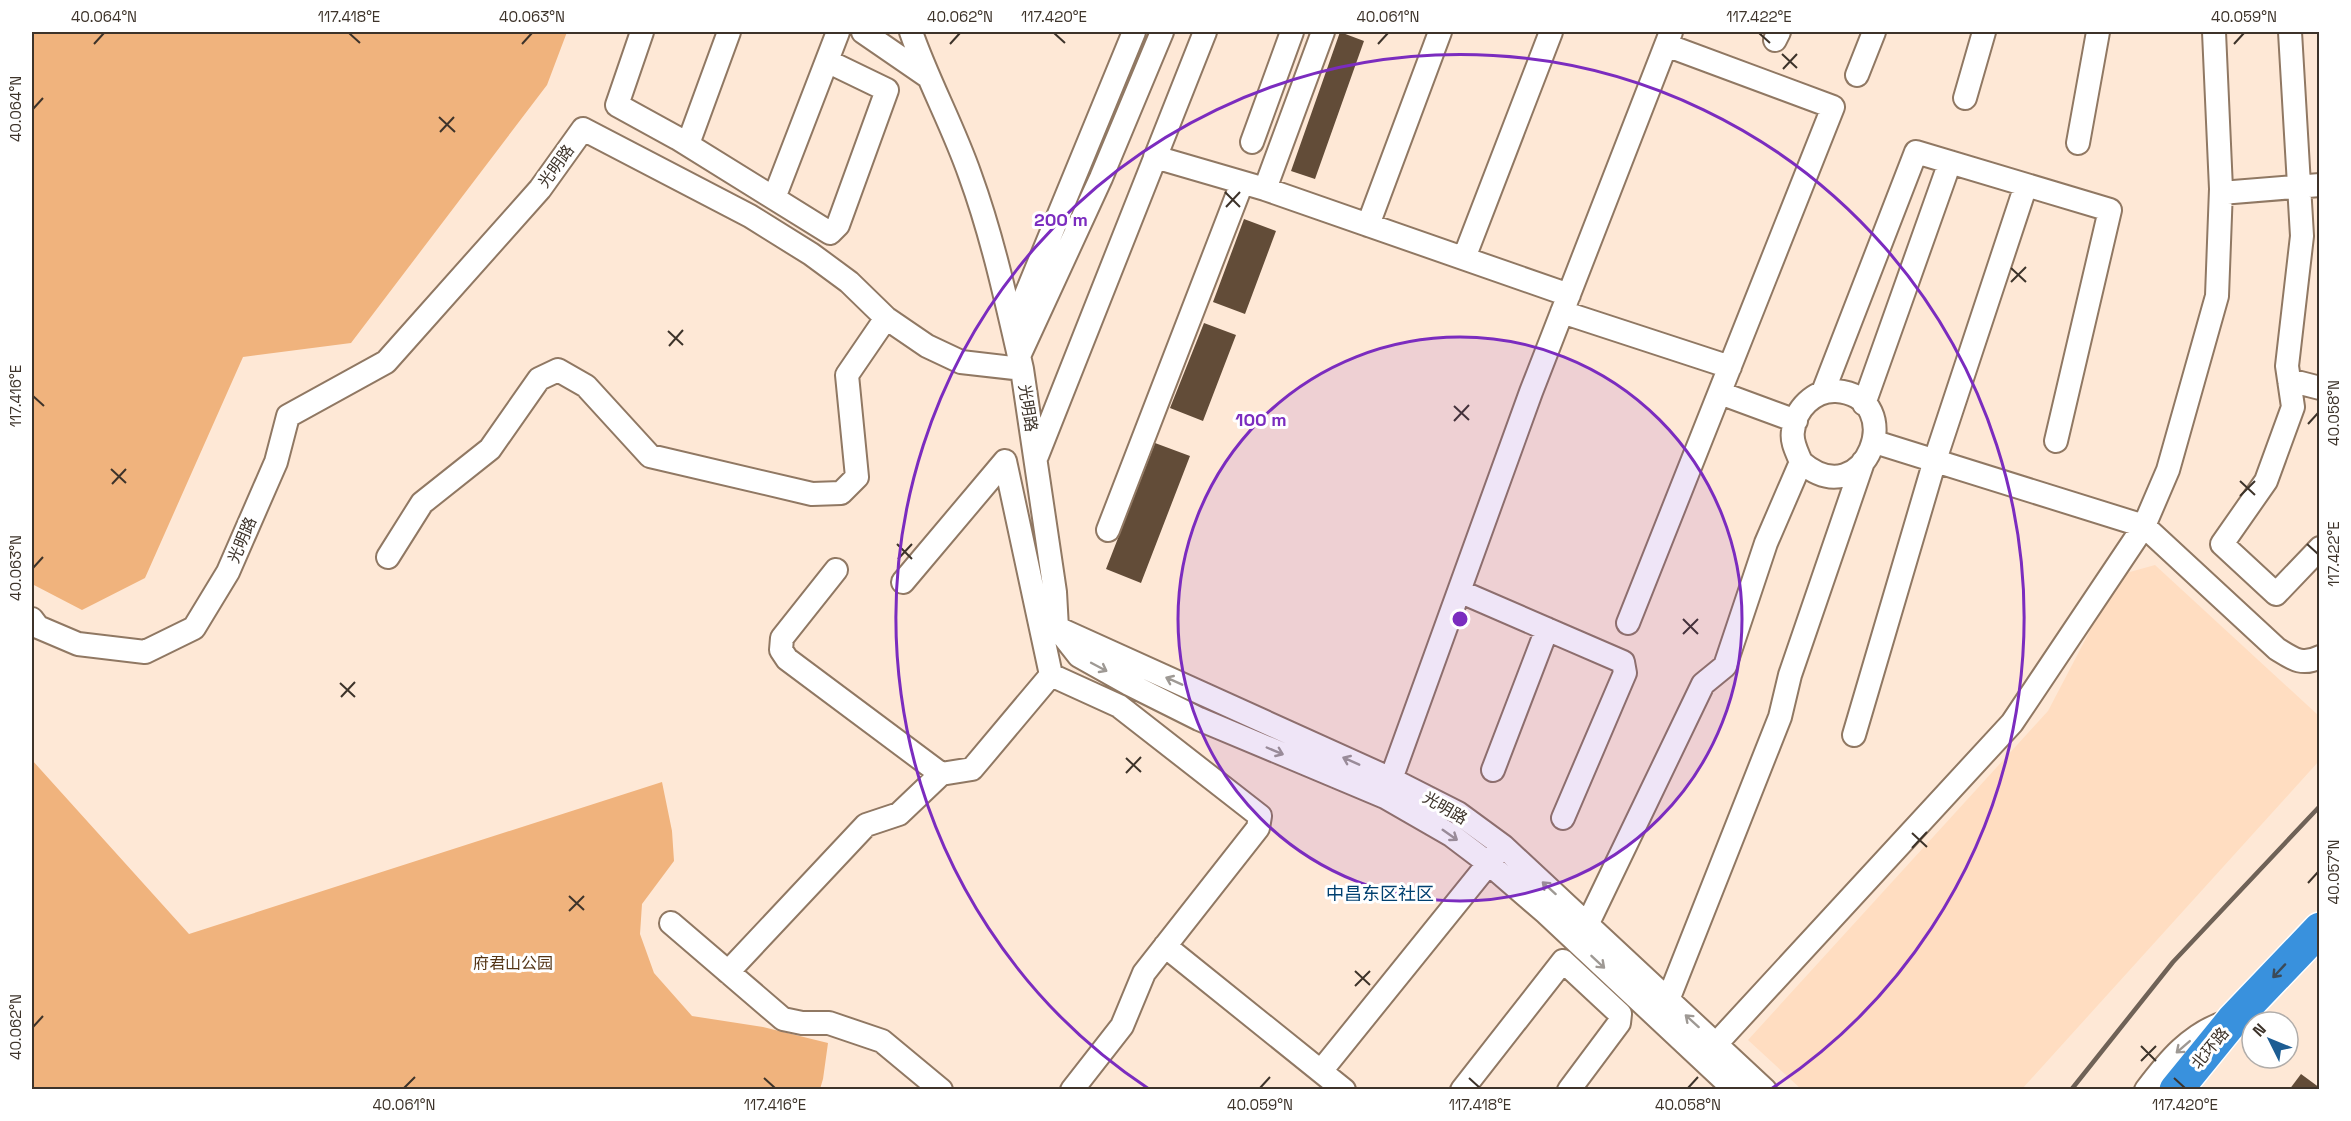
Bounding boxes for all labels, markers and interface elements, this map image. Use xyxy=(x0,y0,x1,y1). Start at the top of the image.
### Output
text: 40.064°N xyxy=(71,7,137,26)
text: 117.418°E xyxy=(318,7,380,26)
text: 40.063°N xyxy=(499,7,565,26)
text: 40.062°N xyxy=(927,7,993,26)
text: 117.420°E xyxy=(1021,7,1087,26)
text: 40.061°N xyxy=(1356,7,1420,26)
text: 117.422°E xyxy=(1726,7,1792,26)
text: 40.059°N xyxy=(2211,7,2277,26)
text: 40.064°N xyxy=(6,76,25,142)
street label: 光明路 xyxy=(533,140,579,192)
text: 200 m xyxy=(1034,208,1088,231)
text: 117.416°E xyxy=(6,365,25,427)
text: 40.058°N xyxy=(2324,380,2343,446)
street label: 光明路 xyxy=(1014,383,1042,433)
text: 100 m xyxy=(1235,408,1287,431)
street label: 光明路 xyxy=(223,514,261,566)
text: 117.422°E xyxy=(2324,521,2343,587)
text: 40.063°N xyxy=(6,535,25,601)
centre of rings xyxy=(1450,609,1470,629)
one-way arrow xyxy=(1090,662,1108,673)
one-way arrow xyxy=(1165,675,1183,686)
one-way arrow xyxy=(1266,747,1284,758)
one-way arrow xyxy=(1343,754,1361,766)
street label: 光明路 xyxy=(1419,787,1471,829)
one-way arrow xyxy=(1442,829,1459,842)
text: 40.057°N xyxy=(2324,840,2343,904)
one-way arrow xyxy=(1542,881,1557,895)
district label: 中昌东区社区 xyxy=(1326,882,1434,905)
park label: 府君山公园 xyxy=(473,953,553,974)
one-way arrow xyxy=(1591,955,1606,969)
one-way arrow xyxy=(2272,964,2286,979)
text: 40.062°N xyxy=(6,994,25,1060)
north arrow xyxy=(2240,1010,2300,1070)
one-way arrow xyxy=(1684,1014,1699,1028)
text: N xyxy=(2248,1019,2271,1041)
street label: 北环路 xyxy=(2187,1023,2233,1073)
one-way arrow xyxy=(2176,1040,2191,1054)
text: 40.061°N xyxy=(372,1095,436,1114)
text: 117.416°E xyxy=(744,1095,806,1114)
text: 40.059°N xyxy=(1227,1095,1293,1114)
text: 117.418°E xyxy=(1449,1095,1511,1114)
text: 40.058°N xyxy=(1655,1095,1721,1114)
text: 117.420°E xyxy=(2152,1095,2218,1114)

